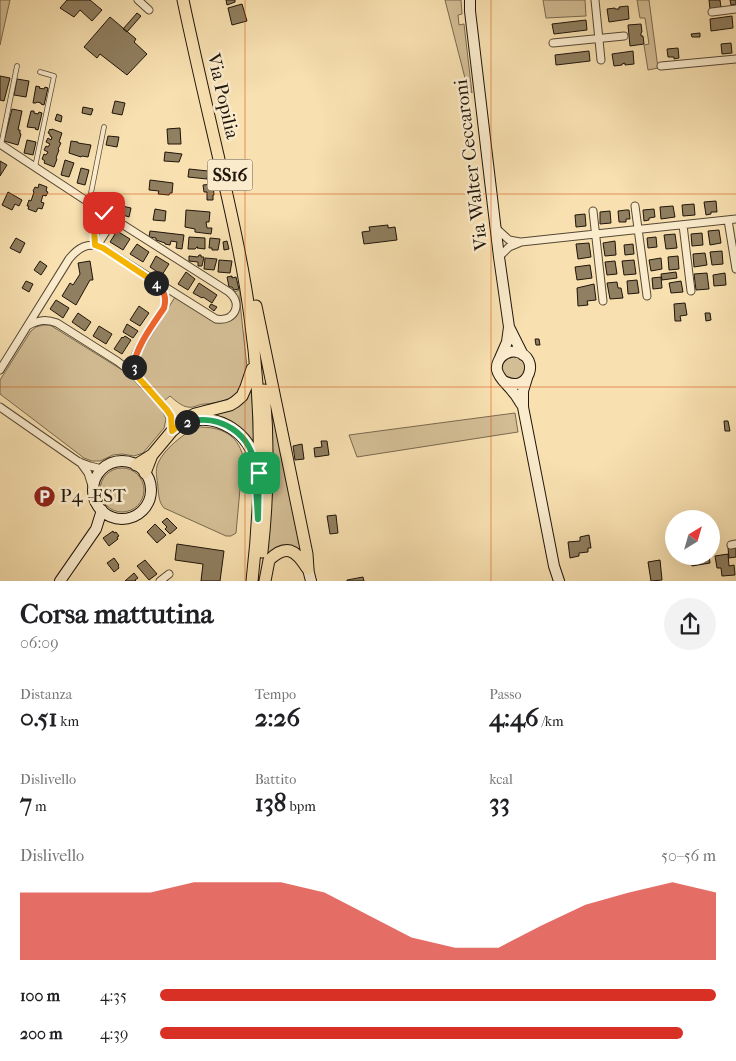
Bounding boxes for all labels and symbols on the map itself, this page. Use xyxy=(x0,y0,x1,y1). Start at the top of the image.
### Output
street label: Via Popilia xyxy=(202,50,244,141)
street label: Via Walter Ceccaroni xyxy=(450,78,493,253)
road number: SS16 xyxy=(208,160,252,190)
pin xyxy=(83,192,125,234)
pin: 4 xyxy=(144,270,168,296)
pin: 3 xyxy=(122,354,146,380)
pin: 2 xyxy=(174,410,200,434)
pin xyxy=(238,452,280,494)
parking icon: P4 -EST xyxy=(32,484,56,508)
place label: P4 -EST xyxy=(60,485,126,507)
north arrow xyxy=(665,510,720,565)

